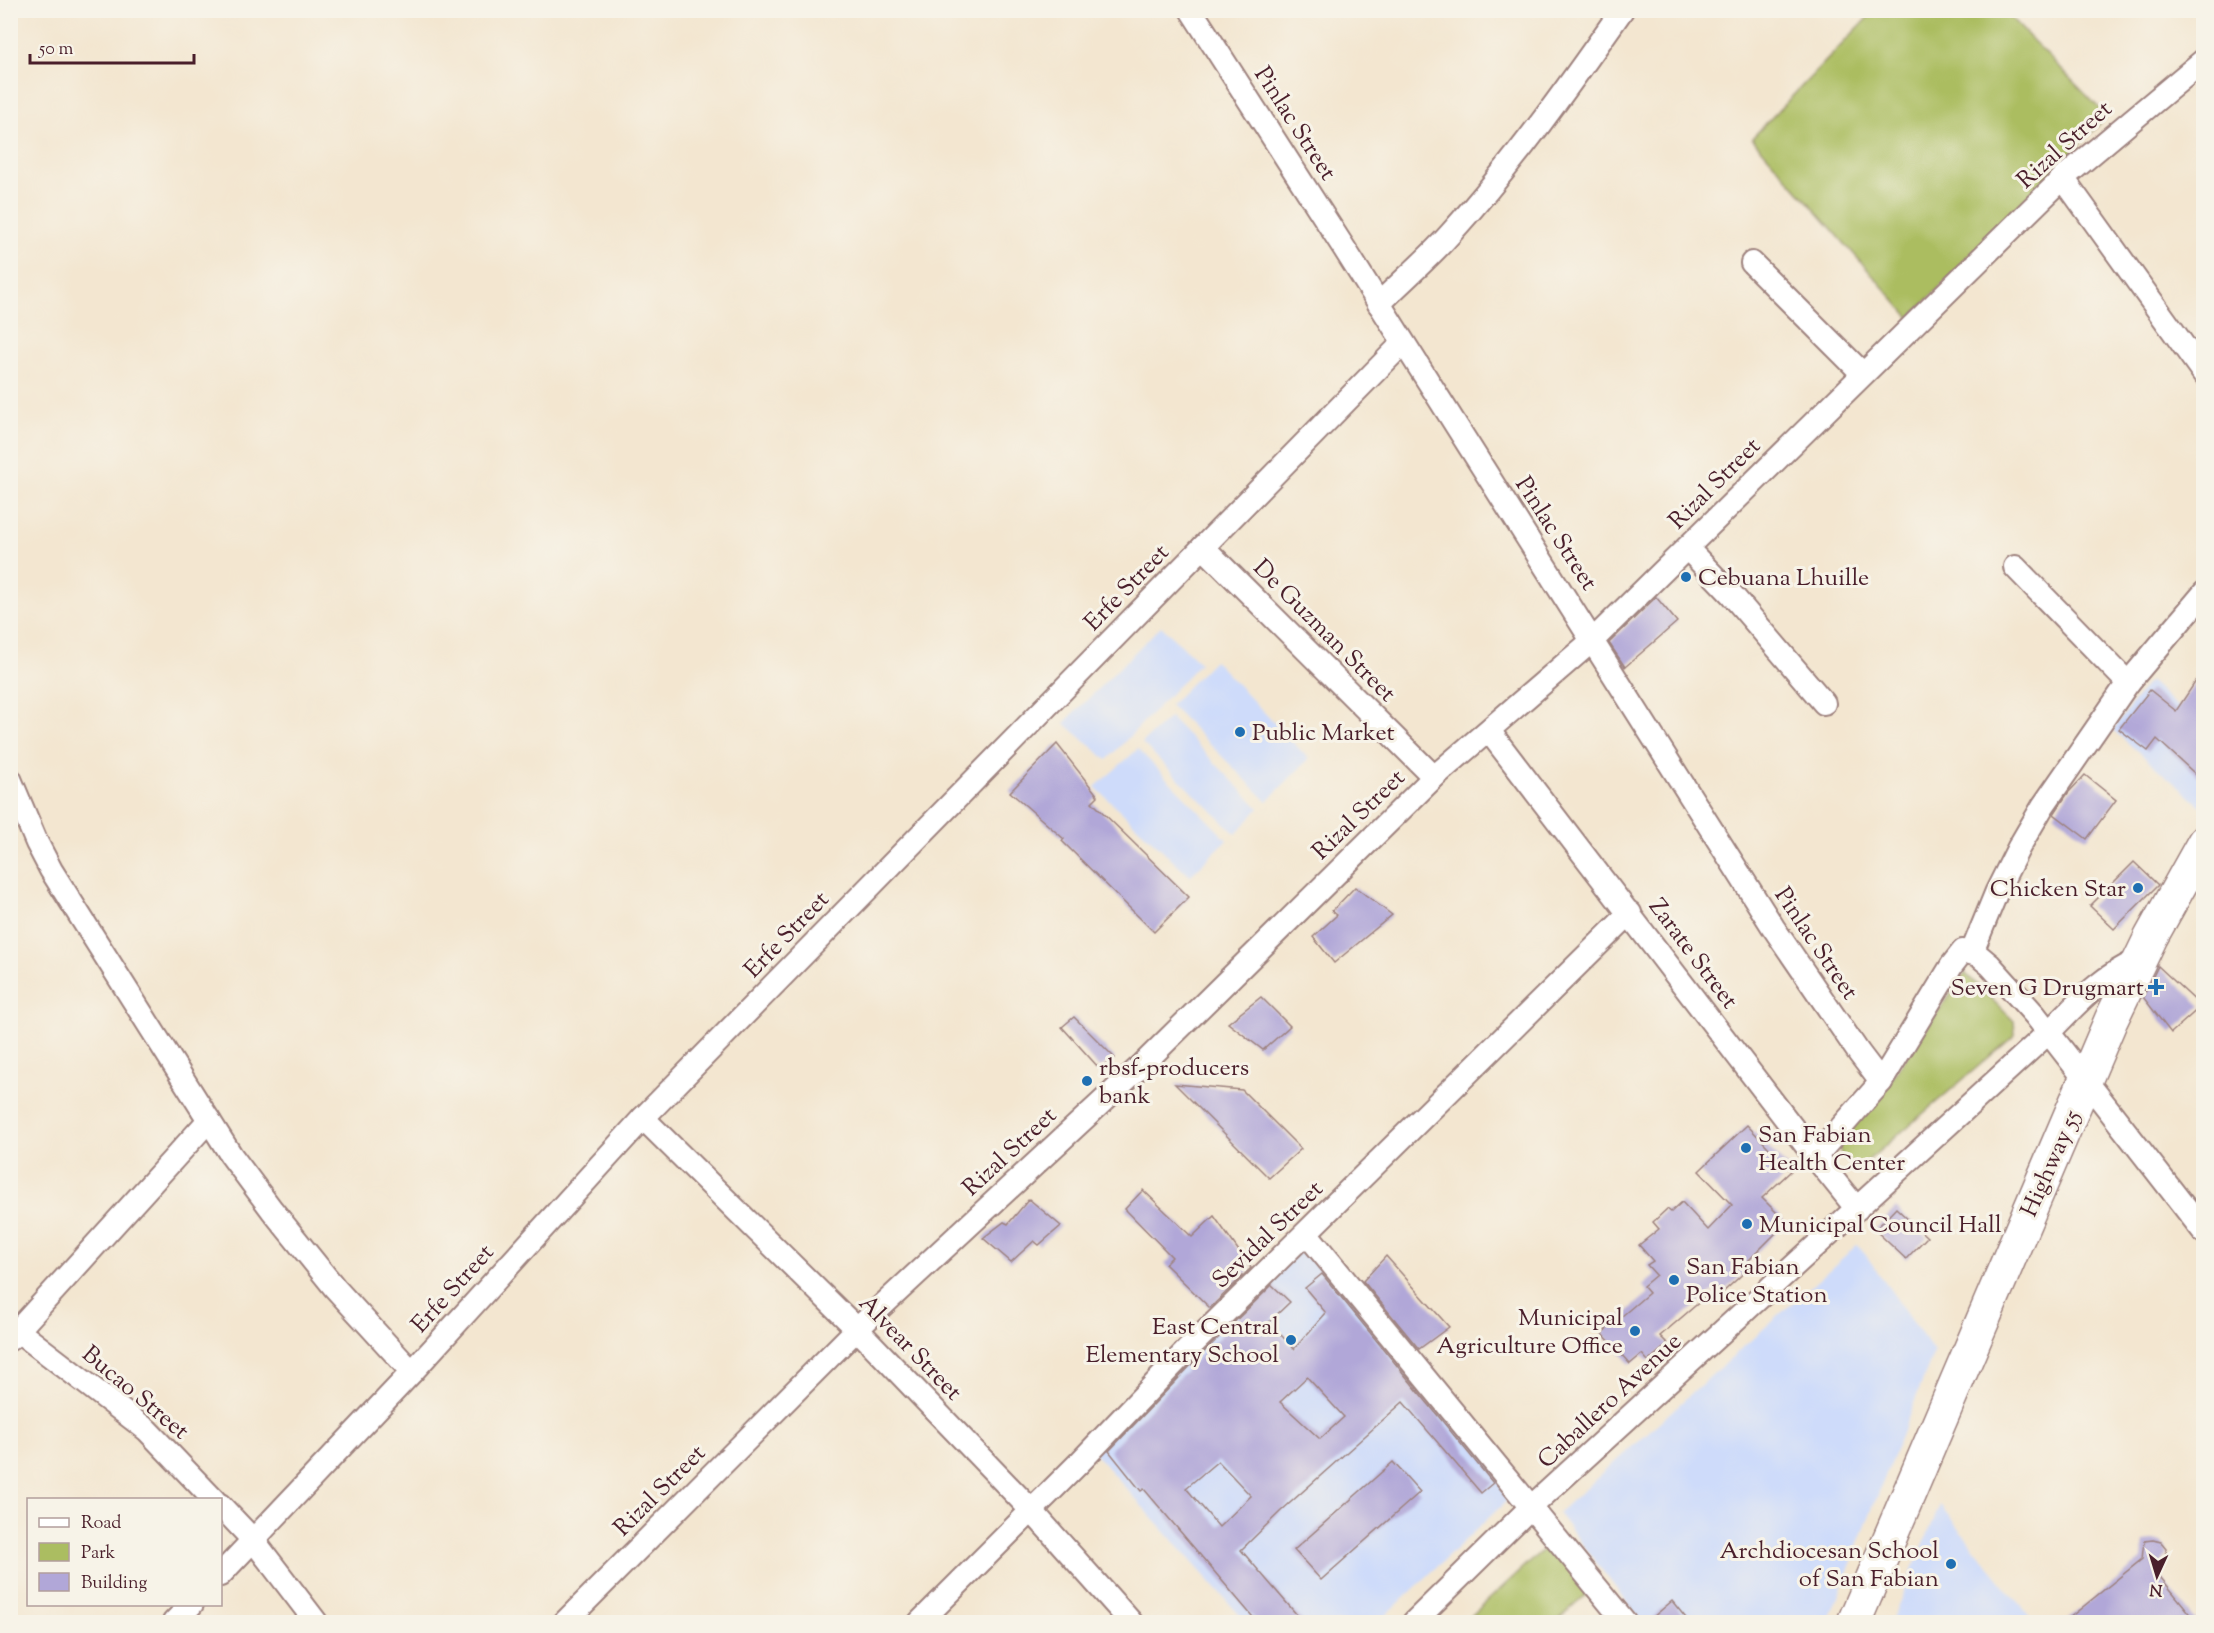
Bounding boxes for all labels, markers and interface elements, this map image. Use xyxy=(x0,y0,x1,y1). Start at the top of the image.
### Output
scale bar xyxy=(30,27,194,65)
text: 50 m xyxy=(38,37,74,63)
street label: Pinlac Street xyxy=(1245,61,1344,188)
street label: Rizal Street xyxy=(2010,93,2121,198)
street label: Rizal Street xyxy=(1662,431,1769,538)
street label: Pinlac Street xyxy=(1506,471,1605,598)
street label: Erfe Street xyxy=(1077,537,1178,640)
street label: De Guzman Street xyxy=(1244,552,1403,711)
place label: Cebuana Lhuille xyxy=(1698,562,1869,596)
marker: Cebuana Lhuille xyxy=(1679,570,1693,584)
place label: Public Market xyxy=(1252,717,1395,751)
marker: Public Market xyxy=(1233,725,1247,739)
street label: Rizal Street xyxy=(1305,762,1414,869)
place label: Chicken Star xyxy=(1990,873,2126,907)
street label: Pinlac Street xyxy=(1765,881,1866,1007)
marker: Chicken Star xyxy=(2131,881,2145,895)
street label: Erfe Street xyxy=(737,884,838,987)
street label: Zarate Street xyxy=(1640,892,1745,1017)
place label: Seven G Drugmart xyxy=(1950,972,2144,1006)
marker: Seven G Drugmart xyxy=(2149,980,2163,994)
place label: rbsf-producers bank xyxy=(1099,1052,1249,1114)
marker: rbsf-producers bank xyxy=(1080,1074,1094,1088)
street label: Rizal Street xyxy=(956,1100,1065,1205)
street label: Highway 55 xyxy=(2013,1105,2090,1223)
place label: San Fabian Health Center xyxy=(1758,1119,1905,1181)
marker: San Fabian Health Center xyxy=(1739,1141,1753,1155)
street label: Sevidal Street xyxy=(1205,1174,1332,1297)
place label: Municipal Council Hall xyxy=(1759,1209,2002,1243)
marker: Municipal Council Hall xyxy=(1740,1217,1754,1231)
street label: Erfe Street xyxy=(404,1237,503,1341)
place label: San Fabian Police Station xyxy=(1686,1251,1828,1313)
marker: San Fabian Police Station xyxy=(1667,1273,1681,1287)
street label: Alvear Street xyxy=(850,1288,969,1409)
place label: Municipal Agriculture Office xyxy=(1436,1302,1623,1364)
place label: East Central Elementary School xyxy=(1085,1311,1279,1373)
marker: Municipal Agriculture Office xyxy=(1628,1324,1642,1338)
street label: Caballero Avenue xyxy=(1531,1326,1690,1477)
marker: East Central Elementary School xyxy=(1284,1333,1298,1347)
street label: Bucao Street xyxy=(74,1338,196,1449)
street label: Rizal Street xyxy=(607,1438,714,1545)
legend xyxy=(27,1498,222,1606)
text: Road xyxy=(81,1511,121,1537)
place label: Archdiocesan School of San Fabian xyxy=(1719,1535,1939,1597)
text: Park xyxy=(81,1541,116,1567)
north arrow xyxy=(2127,1546,2187,1606)
marker: Archdiocesan School of San Fabian xyxy=(1944,1557,1958,1571)
text: Building xyxy=(81,1571,147,1597)
text: N xyxy=(2149,1577,2163,1600)

